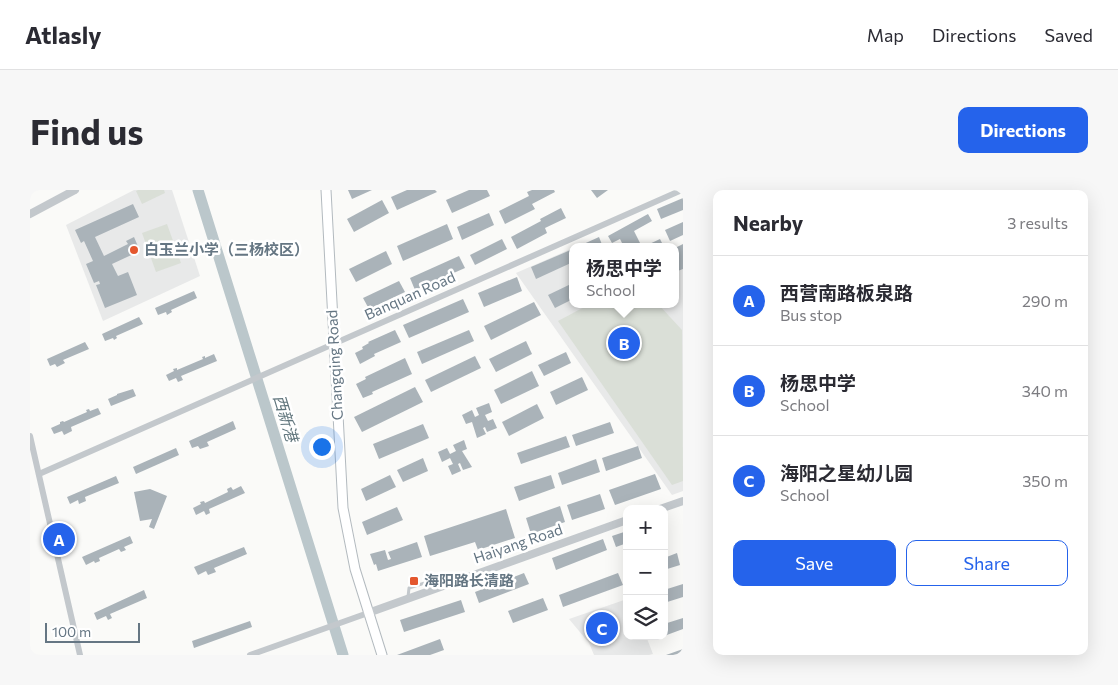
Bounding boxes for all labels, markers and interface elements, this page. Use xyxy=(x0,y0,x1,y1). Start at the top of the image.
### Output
text: Atlasly xyxy=(25,20,102,49)
text: Map xyxy=(867,24,904,46)
text: Directions xyxy=(932,24,1016,46)
text: Saved xyxy=(1044,24,1093,46)
button: Directions xyxy=(958,107,1088,153)
text: Find us xyxy=(30,109,144,152)
text: Nearby xyxy=(733,210,803,235)
text: 3 results xyxy=(1007,213,1068,232)
place label: 白玉兰小学（三杨校区） xyxy=(144,240,309,258)
popup xyxy=(569,243,679,308)
marker: 白玉兰小学（三杨校区） xyxy=(128,244,140,256)
text: 杨思中学 xyxy=(586,256,662,279)
street label: Banquan Road xyxy=(361,267,458,323)
text: School xyxy=(586,280,636,299)
text: 西营南路板泉路 xyxy=(780,281,913,304)
text: A xyxy=(743,291,755,310)
text: 290 m xyxy=(1022,291,1068,310)
text: Bus stop xyxy=(780,305,842,324)
street label: Changqing Road xyxy=(322,309,346,421)
pin: B xyxy=(608,324,640,362)
text: 杨思中学 xyxy=(780,371,856,394)
text: B xyxy=(744,381,754,400)
text: 340 m xyxy=(1022,381,1068,400)
water label: 西新港 xyxy=(270,392,303,445)
text: School xyxy=(780,395,830,414)
your location xyxy=(309,434,335,460)
text: 海阳之星幼儿园 xyxy=(780,461,913,484)
text: C xyxy=(744,471,754,490)
text: 350 m xyxy=(1022,471,1068,490)
text: School xyxy=(780,485,830,504)
map controls xyxy=(623,505,668,640)
button: + xyxy=(623,505,668,550)
street label: Haiyang Road xyxy=(471,519,565,567)
pin: A xyxy=(43,520,75,558)
button: Save xyxy=(733,540,896,586)
button: Share xyxy=(906,540,1068,586)
button: − xyxy=(623,550,668,595)
place label: 海阳路长清路 xyxy=(424,571,514,589)
marker: 海阳路长清路 xyxy=(408,575,420,587)
button: layers xyxy=(623,595,668,640)
pin: C xyxy=(586,609,618,647)
scale bar xyxy=(45,620,140,643)
text: 100 m xyxy=(52,623,91,640)

